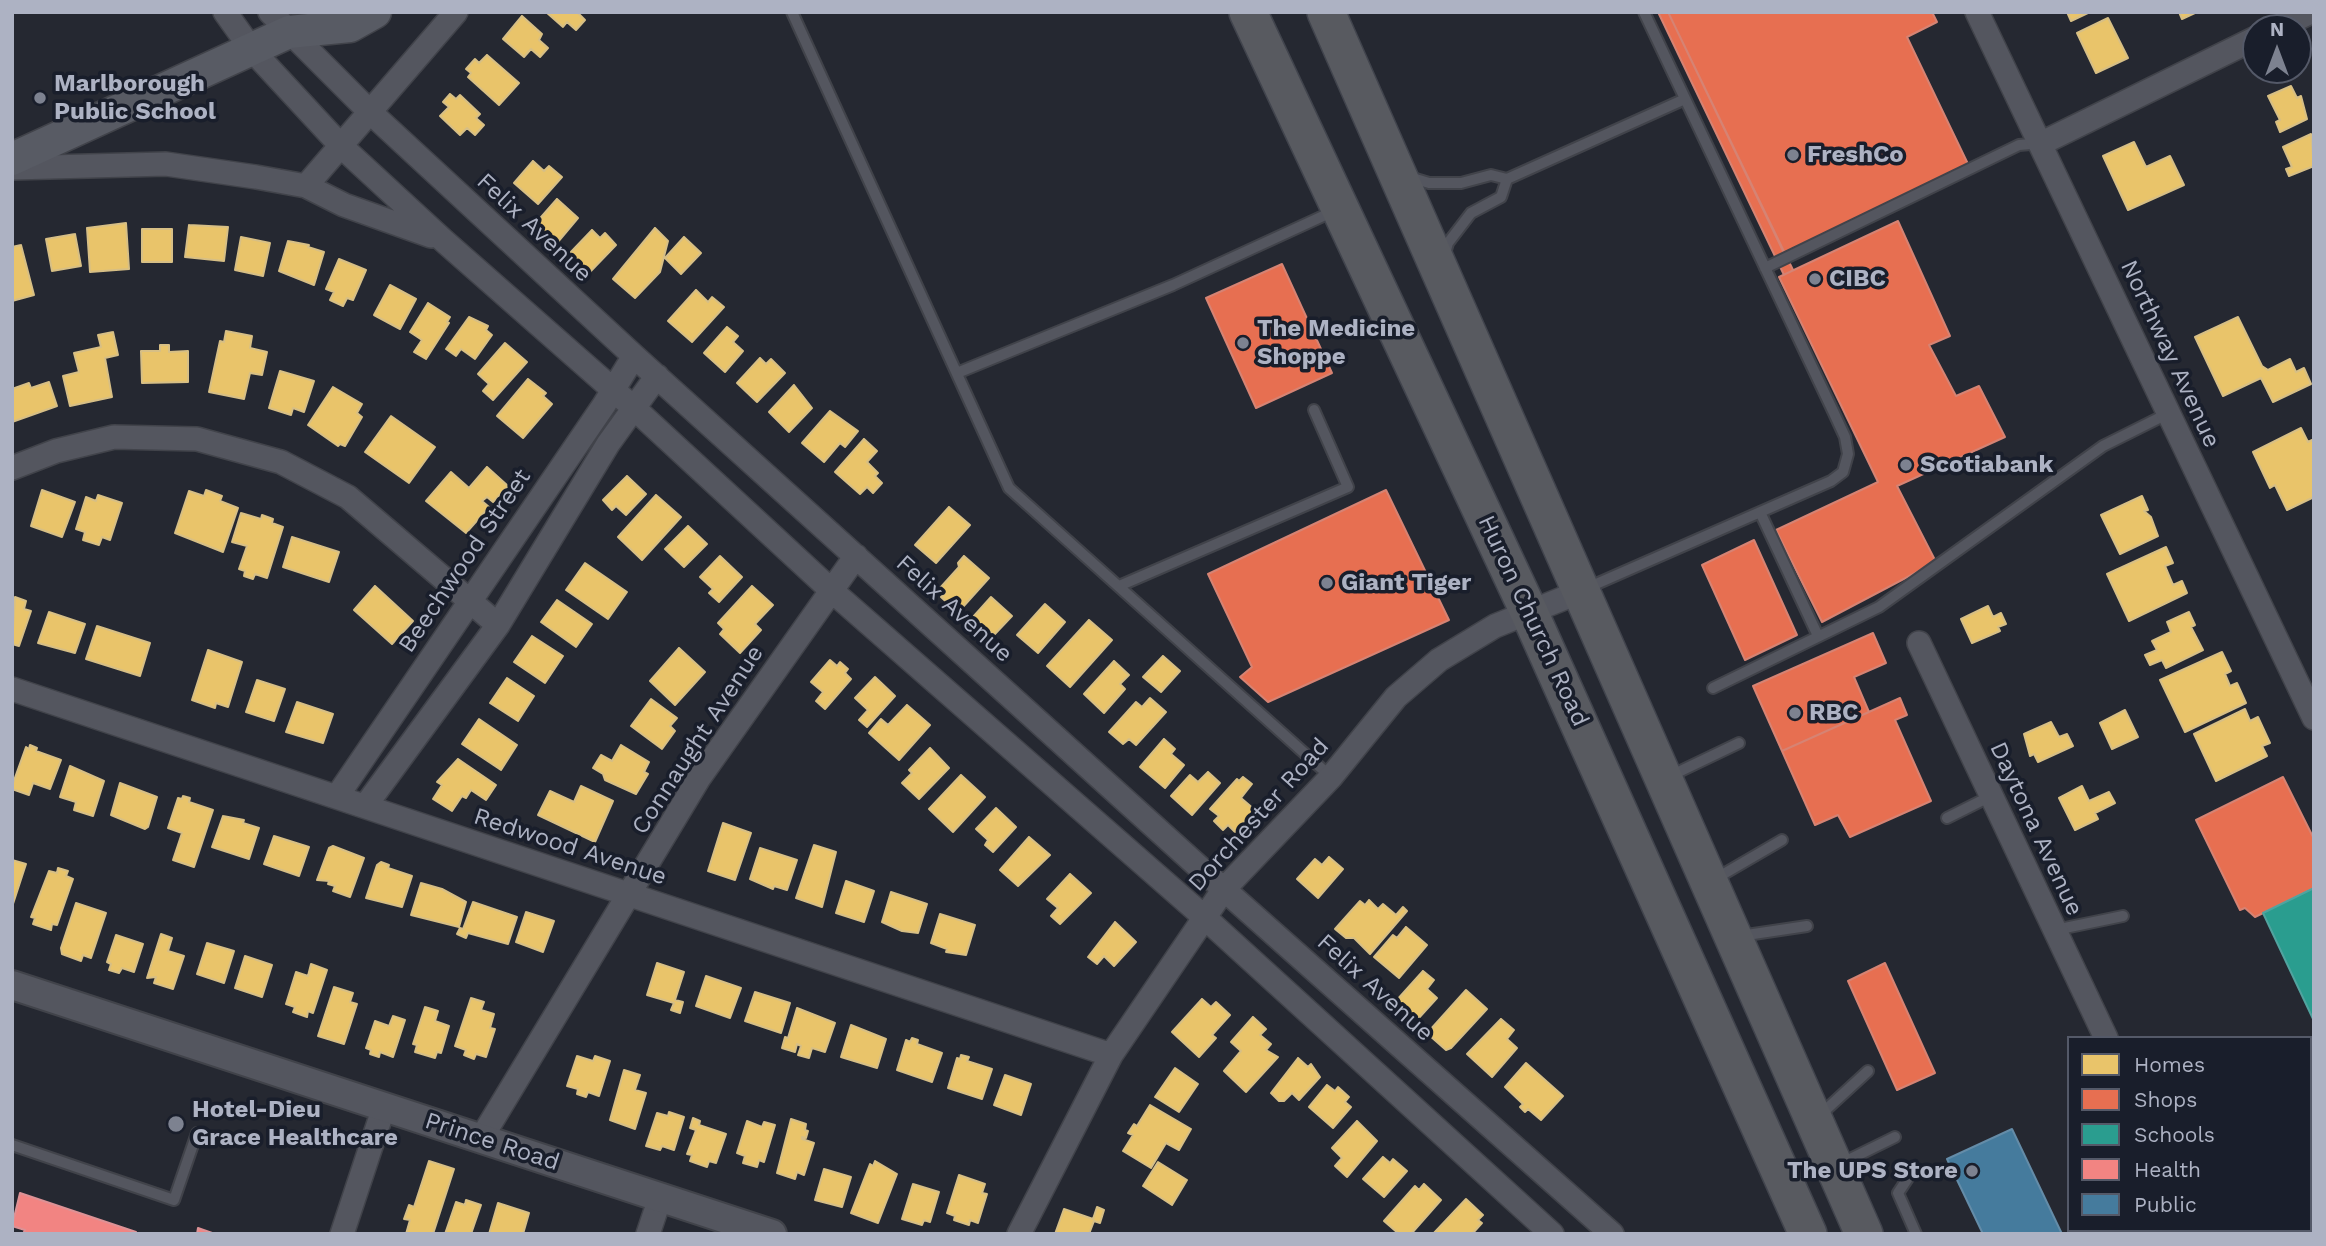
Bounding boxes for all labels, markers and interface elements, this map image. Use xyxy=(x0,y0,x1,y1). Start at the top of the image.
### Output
north arrow xyxy=(2242,14,2312,84)
text: N xyxy=(2270,18,2284,41)
place label: Marlborough Public School xyxy=(54,70,216,126)
marker: Marlborough Public School xyxy=(32,90,48,106)
place label: FreshCo xyxy=(1807,141,1904,169)
marker: FreshCo xyxy=(1785,147,1801,163)
street label: Felix Avenue xyxy=(471,167,597,289)
street label: Northway Avenue xyxy=(2114,256,2226,452)
place label: CIBC xyxy=(1829,265,1886,293)
marker: CIBC xyxy=(1807,271,1823,287)
place label: The Medicine Shoppe xyxy=(1257,315,1415,371)
marker: The Medicine Shoppe xyxy=(1235,335,1251,351)
place label: Scotiabank xyxy=(1920,451,2053,479)
marker: Scotiabank xyxy=(1898,457,1914,473)
street label: Beechwood Street xyxy=(393,464,537,658)
street label: Huron Church Road xyxy=(1471,511,1595,731)
street label: Felix Avenue xyxy=(890,549,1018,669)
place label: Giant Tiger xyxy=(1341,569,1471,597)
marker: Giant Tiger xyxy=(1319,575,1335,591)
street label: Connaught Avenue xyxy=(626,640,770,840)
place label: RBC xyxy=(1809,699,1858,727)
marker: RBC xyxy=(1787,705,1803,721)
street label: Dorchester Road xyxy=(1183,732,1335,898)
street label: Daytona Avenue xyxy=(1983,737,2089,921)
street label: Redwood Avenue xyxy=(470,802,670,892)
street label: Felix Avenue xyxy=(1311,928,1439,1048)
legend xyxy=(2067,1036,2312,1232)
text: Homes xyxy=(2134,1052,2205,1077)
text: Shops xyxy=(2134,1087,2197,1112)
place label: Hotel-Dieu Grace Healthcare xyxy=(192,1096,398,1152)
street label: Prince Road xyxy=(421,1107,563,1177)
marker: Hotel-Dieu Grace Healthcare xyxy=(166,1114,186,1134)
text: Schools xyxy=(2134,1122,2215,1147)
place label: The UPS Store xyxy=(1787,1157,1958,1185)
text: Health xyxy=(2134,1157,2201,1182)
marker: The UPS Store xyxy=(1964,1163,1980,1179)
text: Public xyxy=(2134,1192,2197,1217)

